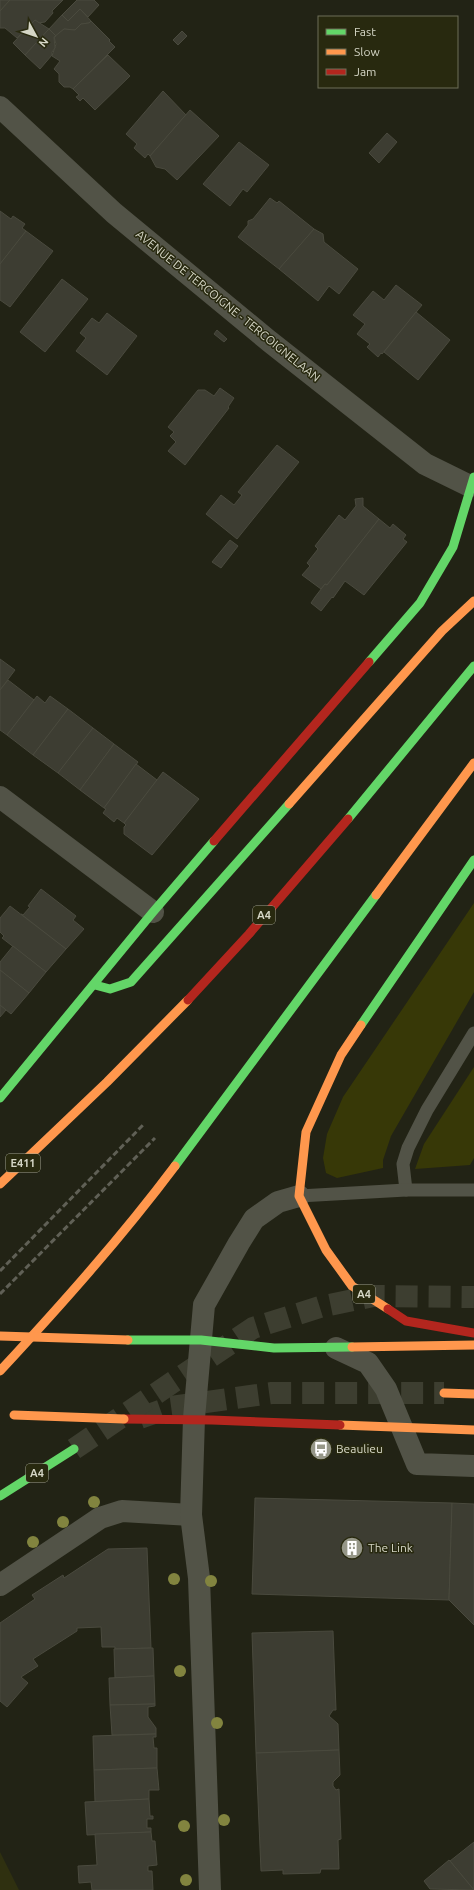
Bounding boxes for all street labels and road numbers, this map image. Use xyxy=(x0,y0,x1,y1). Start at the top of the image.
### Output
street label: AVENUE DE TERCOIGNE - TERCOIGNELAAN xyxy=(134,227,323,384)
road number: A4 xyxy=(253,906,275,924)
road number: E411 xyxy=(6,1154,40,1172)
road number: A4 xyxy=(353,1285,375,1303)
road number: A4 xyxy=(26,1464,48,1482)

